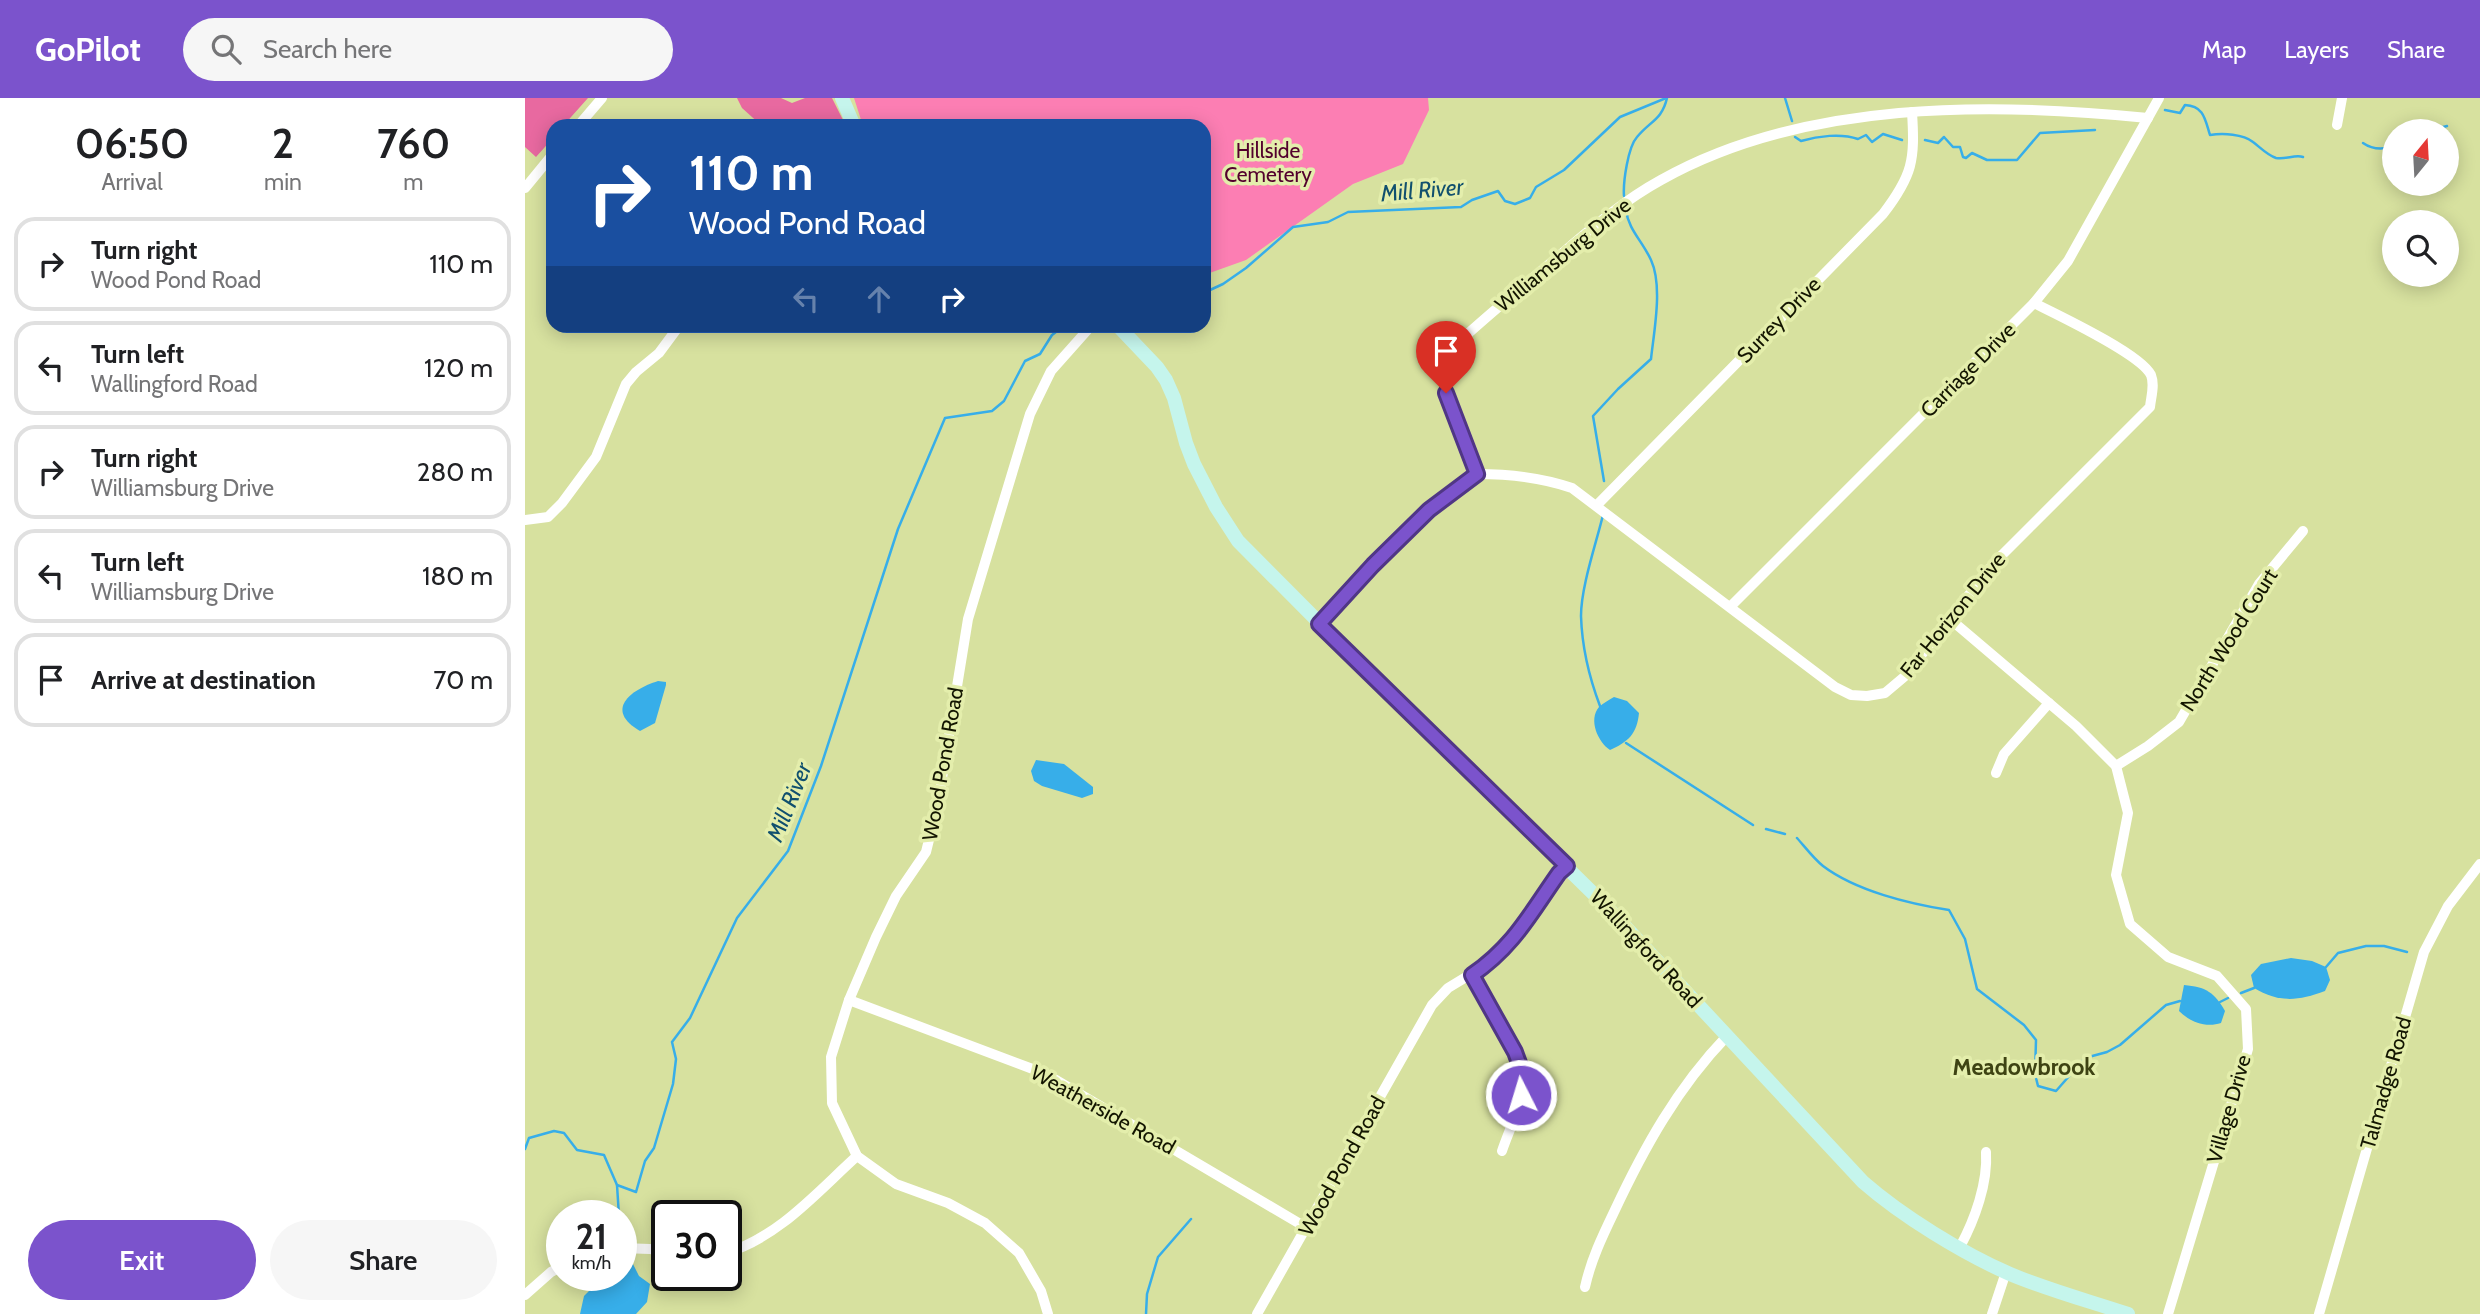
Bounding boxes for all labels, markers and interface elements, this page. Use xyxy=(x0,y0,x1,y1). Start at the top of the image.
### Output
search box xyxy=(183,18,673,81)
text: GoPilot xyxy=(35,29,141,69)
icon: search xyxy=(207,30,245,68)
text: Search here xyxy=(263,33,392,65)
text: Map xyxy=(2202,35,2246,64)
text: Layers xyxy=(2284,35,2349,64)
text: Share xyxy=(2387,35,2445,64)
text: 06:50 xyxy=(75,117,189,169)
text: 2 xyxy=(272,117,294,169)
text: 760 xyxy=(377,117,450,169)
north arrow xyxy=(2382,119,2459,196)
map controls xyxy=(2382,119,2459,287)
park label: Hillside Cemetery xyxy=(1224,138,1312,187)
text: 110 m xyxy=(689,143,813,202)
icon: right xyxy=(574,147,665,238)
text: Arrival xyxy=(101,168,163,196)
text: min xyxy=(264,168,302,196)
text: m xyxy=(403,168,424,196)
water label: Mill River xyxy=(1379,172,1465,208)
street label: Williamsburg Drive xyxy=(1490,192,1636,317)
text: Wood Pond Road xyxy=(689,203,926,242)
button: search xyxy=(2382,210,2459,287)
text: Turn right xyxy=(91,234,197,266)
icon: right xyxy=(32,245,70,283)
text: 110 m xyxy=(429,248,493,280)
text: Wood Pond Road xyxy=(91,266,261,294)
street label: Surrey Drive xyxy=(1732,272,1826,368)
icon: left xyxy=(787,280,825,318)
icon: ahead xyxy=(860,280,898,318)
icon: right xyxy=(933,280,971,318)
street label: Carriage Drive xyxy=(1915,317,2020,422)
pin xyxy=(1416,321,1476,393)
icon: arrive xyxy=(1427,332,1465,370)
text: Turn left xyxy=(91,338,184,370)
icon: left xyxy=(32,349,70,387)
text: 120 m xyxy=(424,352,493,384)
text: Wallingford Road xyxy=(91,370,258,398)
text: Turn right xyxy=(91,442,197,474)
icon: right xyxy=(32,453,70,491)
text: 280 m xyxy=(417,456,493,488)
text: Williamsburg Drive xyxy=(91,474,274,502)
text: Turn left xyxy=(91,546,184,578)
street label: Far Horizon Drive xyxy=(1895,547,2011,682)
icon: left xyxy=(32,557,70,595)
text: 180 m xyxy=(422,560,493,592)
street label: North Wood Court xyxy=(2175,564,2282,716)
text: Williamsburg Drive xyxy=(91,578,274,606)
icon: arrive xyxy=(32,661,70,699)
text: Arrive at destination xyxy=(91,664,316,696)
text: 70 m xyxy=(433,664,493,696)
street label: Wood Pond Road xyxy=(917,685,968,843)
water label: Mill River xyxy=(760,758,818,847)
street label: Wallingford Road xyxy=(1585,884,1707,1013)
street label: Talmadge Road xyxy=(2355,1014,2416,1152)
street label: Village Drive xyxy=(2201,1052,2256,1166)
district label: Meadowbrook xyxy=(1953,1053,2096,1081)
position arrow xyxy=(1484,1058,1558,1132)
street label: Weatherside Road xyxy=(1027,1060,1180,1160)
street label: Wood Pond Road xyxy=(1293,1092,1390,1240)
speed limit sign: 30 xyxy=(651,1200,742,1291)
text: 21 xyxy=(576,1215,607,1258)
button: Exit xyxy=(28,1220,256,1300)
button: Share xyxy=(270,1220,497,1300)
text: km/h xyxy=(572,1252,611,1274)

